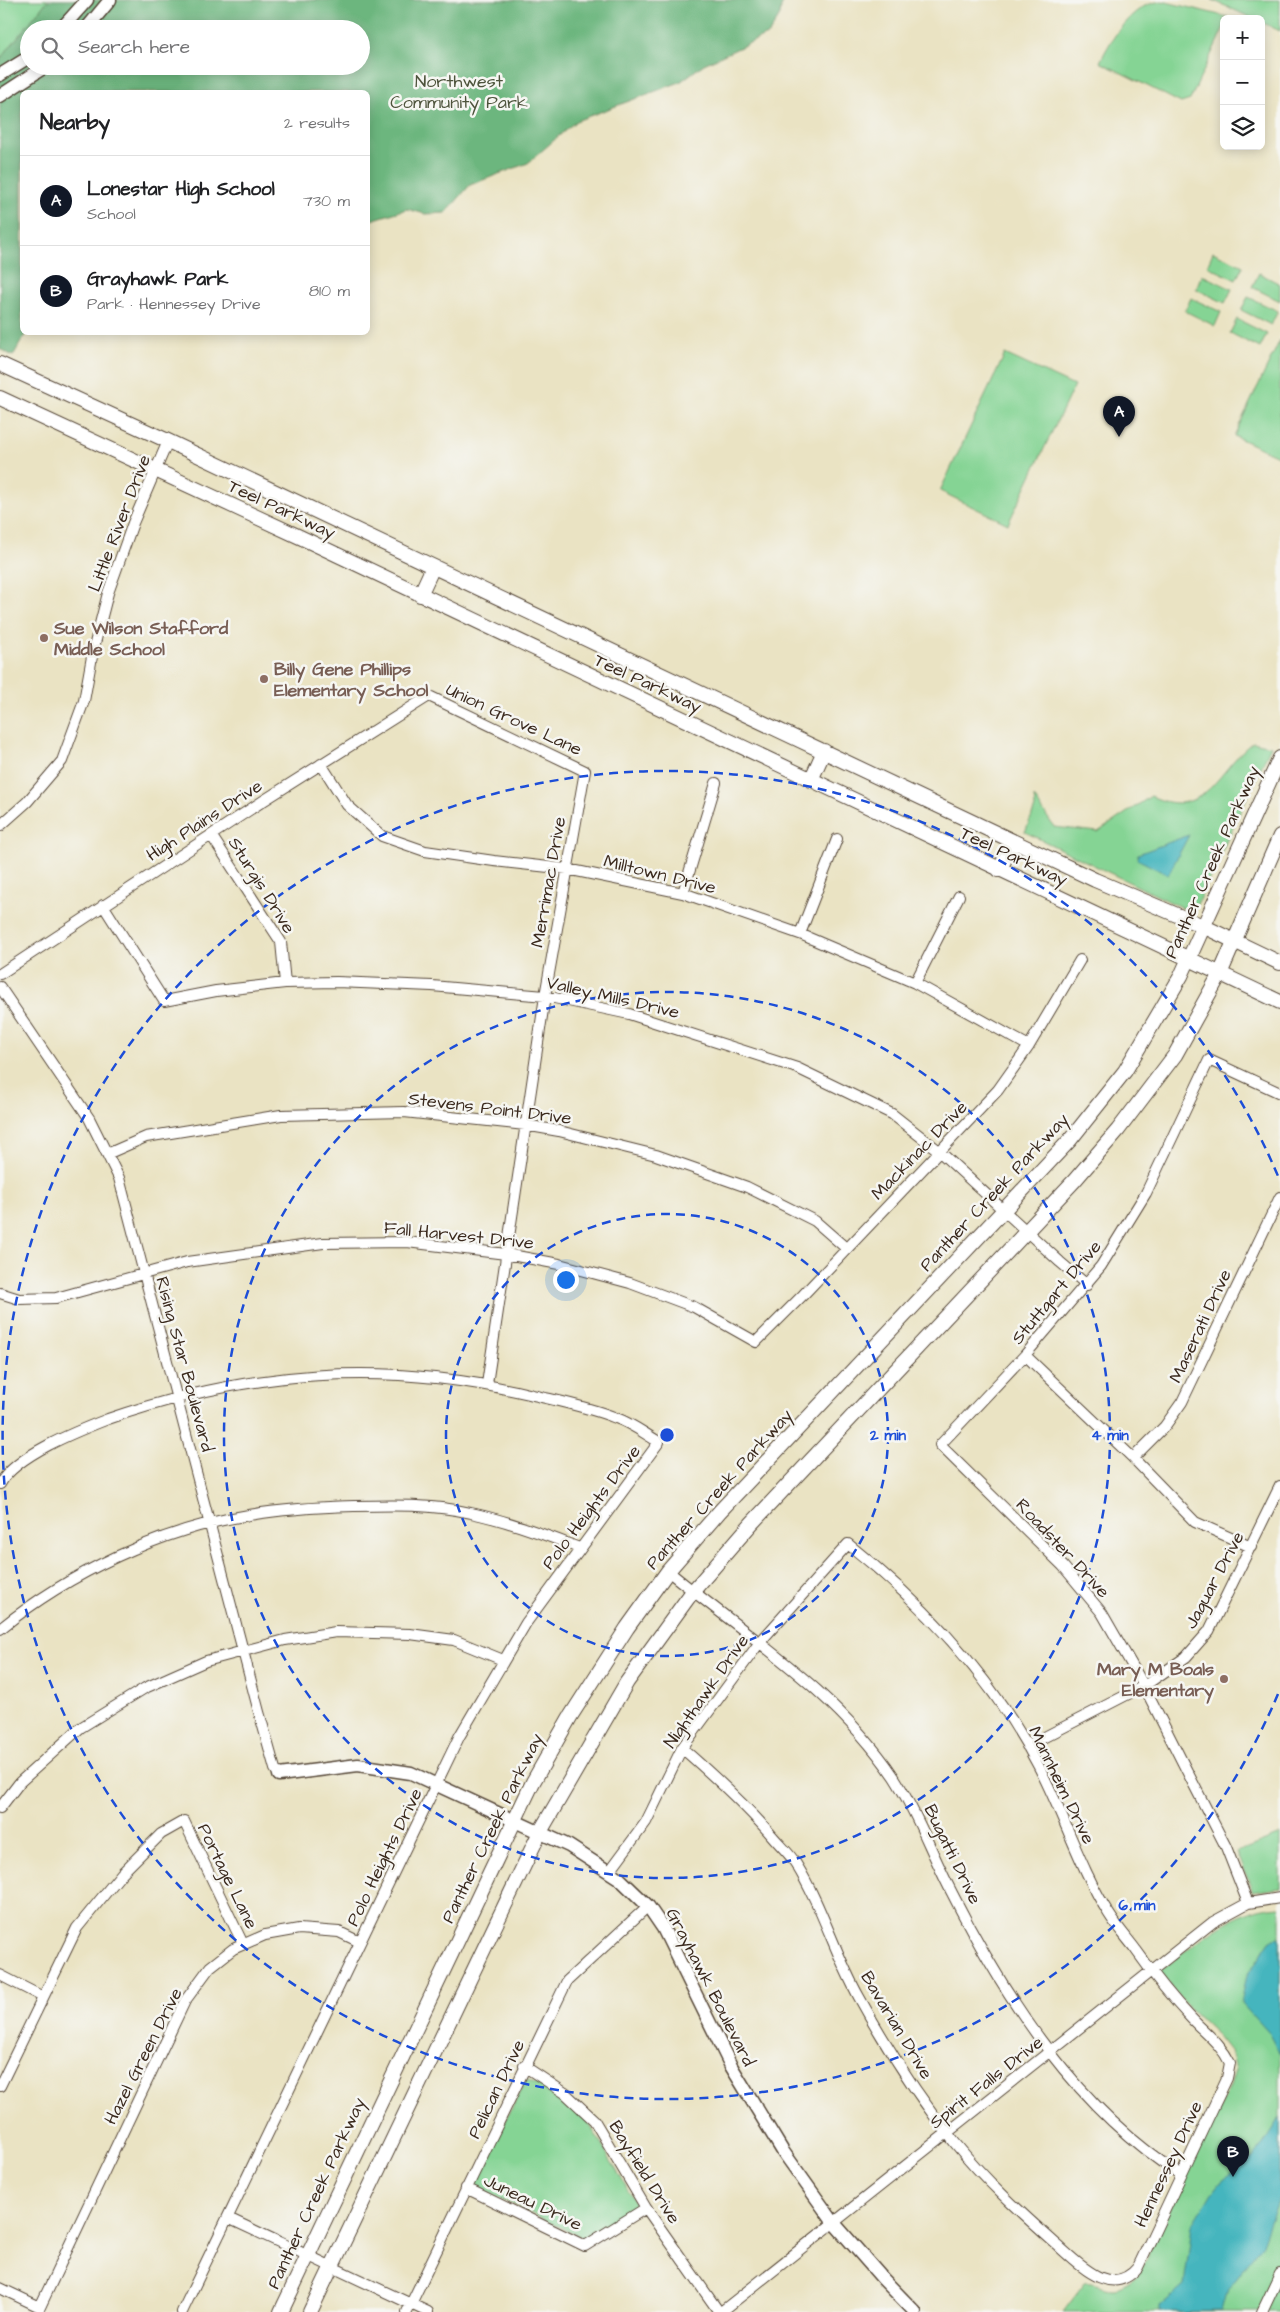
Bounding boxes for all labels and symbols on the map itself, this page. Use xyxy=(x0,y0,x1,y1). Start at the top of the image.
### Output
park label: Northwest Community Park xyxy=(390,69,528,116)
pin: A xyxy=(1103,396,1135,437)
street label: Little River Drive xyxy=(82,451,157,595)
street label: Teel Parkway xyxy=(224,474,340,546)
place label: Sue Wilson Stafford Middle School xyxy=(53,616,229,662)
marker: Sue Wilson Stafford Middle School xyxy=(38,632,50,644)
street label: Teel Parkway xyxy=(590,648,706,720)
place label: Billy Gene Phillips Elementary School xyxy=(274,657,429,704)
marker: Billy Gene Phillips Elementary School xyxy=(258,673,270,685)
street label: Union Grove Lane xyxy=(442,677,586,762)
street label: Panther Creek Parkway xyxy=(1159,762,1267,963)
street label: High Plains Drive xyxy=(141,773,268,868)
street label: Merrimac Drive xyxy=(525,814,572,949)
street label: Teel Parkway xyxy=(956,821,1072,893)
street label: Sturgis Drive xyxy=(221,832,301,939)
street label: Milltown Drive xyxy=(601,848,719,901)
street label: Valley Mills Drive xyxy=(544,970,682,1026)
street label: Stevens Point Drive xyxy=(407,1086,573,1131)
street label: Mackinac Drive xyxy=(865,1095,973,1206)
street label: Panther Creek Parkway xyxy=(914,1108,1075,1278)
street label: Fall Harvest Drive xyxy=(383,1215,535,1256)
street label: Stuttgart Drive xyxy=(1005,1235,1108,1350)
street label: Maserati Drive xyxy=(1163,1265,1238,1387)
your location xyxy=(553,1267,579,1293)
street label: Rising Star Boulevard xyxy=(148,1274,220,1455)
street label: Panther Creek Parkway xyxy=(640,1403,799,1576)
text: 2 min xyxy=(869,1425,907,1446)
text: 4 min xyxy=(1091,1425,1129,1446)
centre of rings xyxy=(658,1426,676,1444)
street label: Polo Heights Drive xyxy=(536,1440,648,1575)
street label: Roadster Drive xyxy=(1010,1493,1116,1604)
street label: Jaguar Drive xyxy=(1178,1527,1252,1634)
street label: Nighthawk Drive xyxy=(658,1629,756,1754)
place label: Mary M Boals Elementary xyxy=(1097,1657,1214,1704)
marker: Mary M Boals Elementary xyxy=(1218,1673,1230,1685)
street label: Mannheim Drive xyxy=(1022,1722,1101,1848)
street label: Panther Creek Parkway xyxy=(436,1729,550,1928)
street label: Polo Heights Drive xyxy=(340,1784,430,1931)
street label: Bugatti Drive xyxy=(917,1800,988,1909)
street label: Portage Lane xyxy=(190,1819,264,1934)
text: 6 min xyxy=(1119,1895,1156,1916)
street label: Grayhawk Boulevard xyxy=(659,1904,761,2071)
street label: Bavarian Drive xyxy=(854,1967,939,2084)
street label: Hazel Green Drive xyxy=(98,1983,189,2129)
street label: Spirit Falls Drive xyxy=(924,2030,1049,2135)
street label: Pelican Drive xyxy=(462,2035,531,2143)
street label: Panther Creek Parkway xyxy=(261,2093,373,2293)
street label: Hennessey Drive xyxy=(1128,2097,1210,2232)
street label: Bayfield Drive xyxy=(602,2116,686,2230)
pin: B xyxy=(1217,2136,1249,2177)
street label: Juneau Drive xyxy=(480,2168,586,2237)

